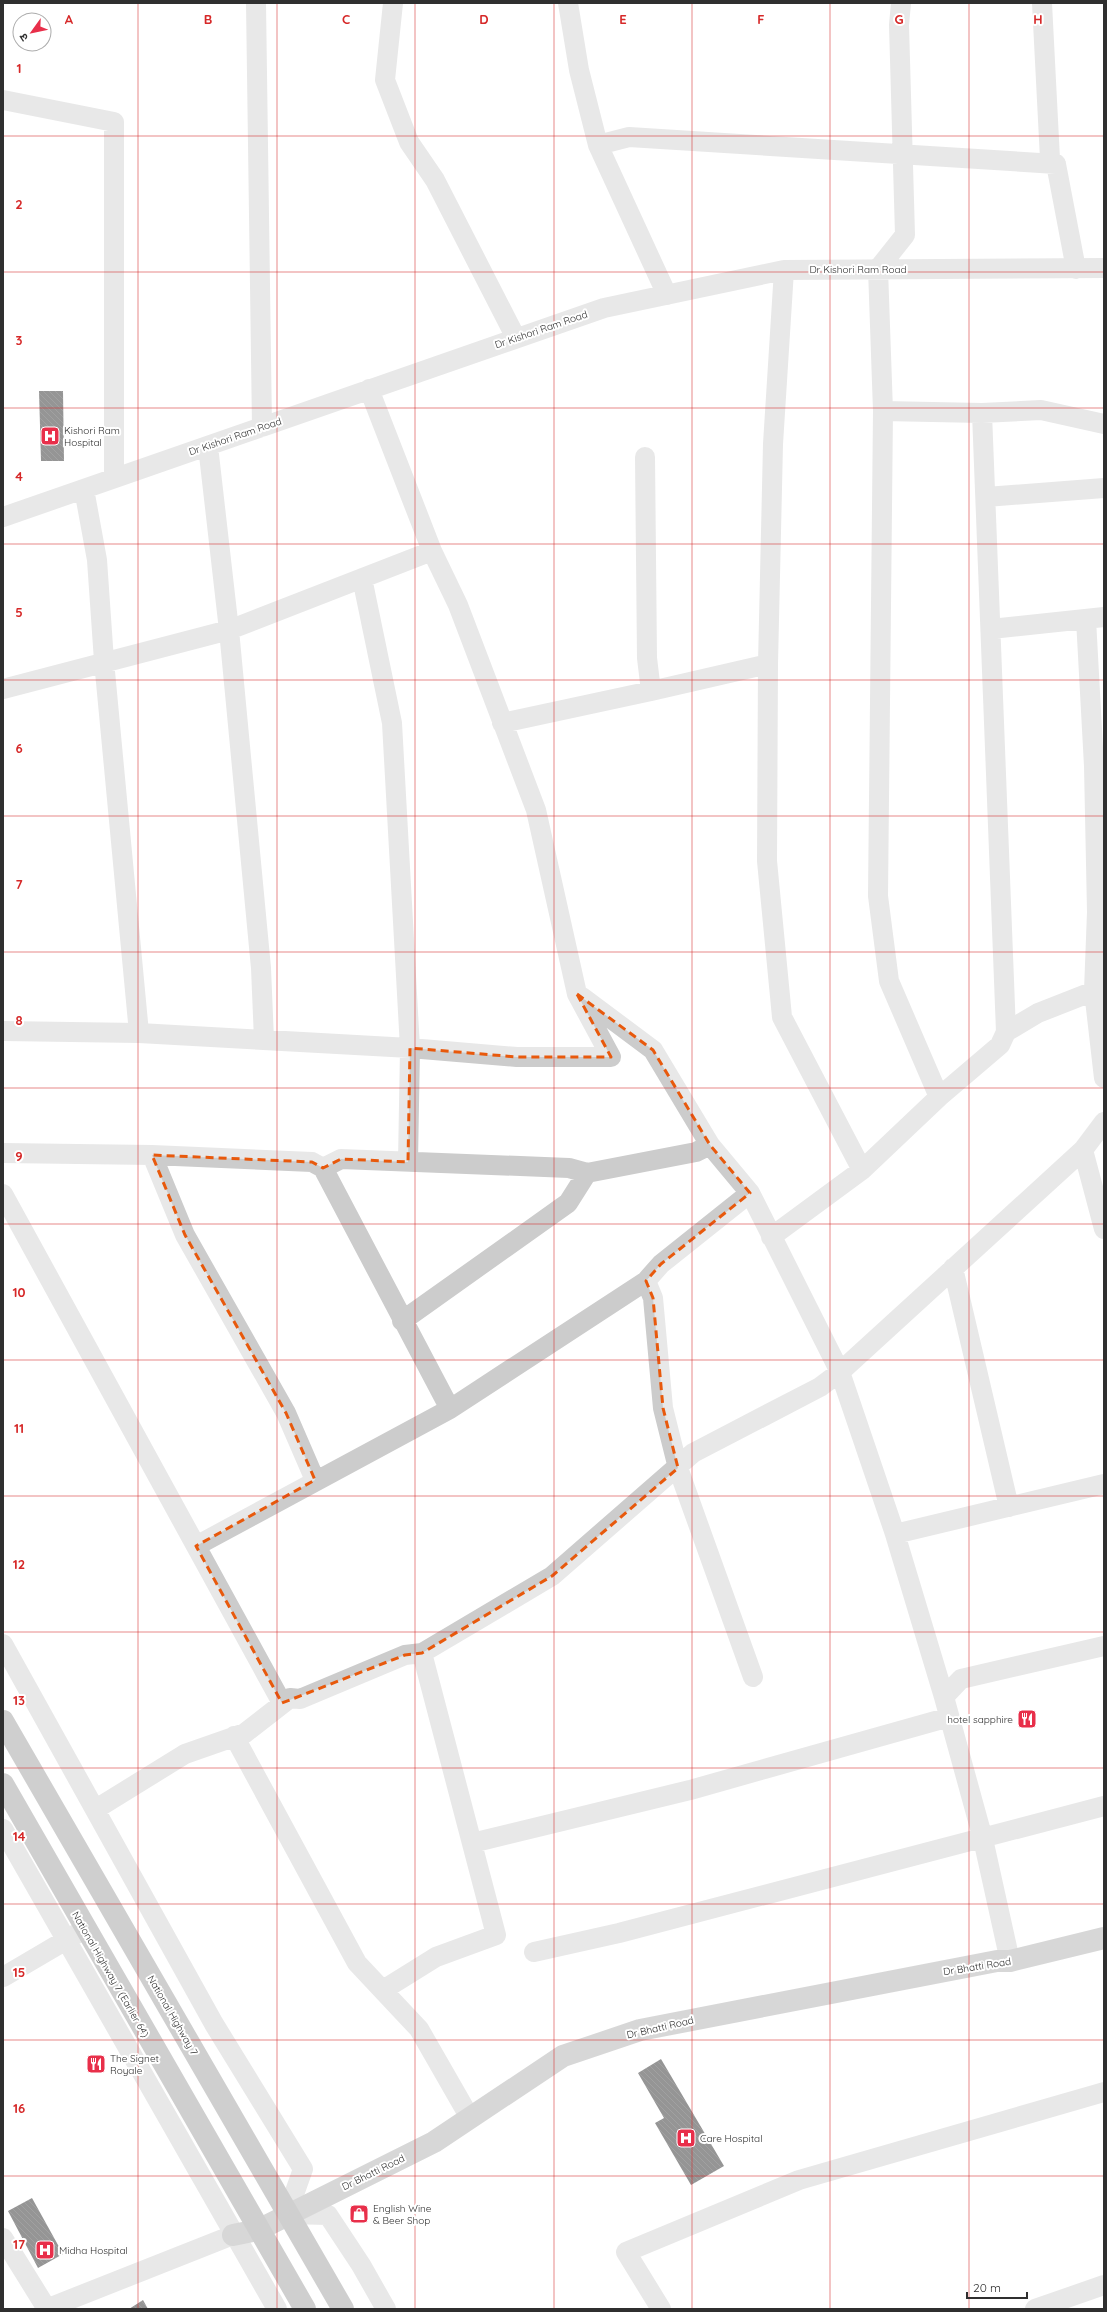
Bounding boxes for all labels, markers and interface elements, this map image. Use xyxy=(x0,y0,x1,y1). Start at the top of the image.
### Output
text: A xyxy=(65,11,74,27)
text: B xyxy=(204,11,212,27)
text: C xyxy=(342,11,350,27)
text: D xyxy=(479,11,489,27)
text: E xyxy=(619,11,627,27)
text: F xyxy=(757,11,765,27)
text: G xyxy=(894,11,904,27)
text: H xyxy=(1033,11,1043,27)
north arrow xyxy=(12,12,52,52)
text: उ xyxy=(16,30,31,44)
text: 1 xyxy=(16,60,22,76)
text: 2 xyxy=(15,196,23,212)
street label: Dr Kishori Ram Road xyxy=(809,263,907,276)
street label: Dr Kishori Ram Road xyxy=(493,307,589,351)
text: 3 xyxy=(16,332,23,348)
street label: Dr Kishori Ram Road xyxy=(187,414,283,458)
place label: Kishori Ram Hospital xyxy=(64,424,120,449)
hospital icon: Kishori Ram Hospital xyxy=(39,425,61,447)
text: 4 xyxy=(15,468,23,484)
text: 5 xyxy=(15,604,23,620)
text: 6 xyxy=(15,740,23,756)
text: 7 xyxy=(15,876,23,892)
text: 8 xyxy=(15,1012,23,1028)
text: 9 xyxy=(15,1148,23,1164)
text: 10 xyxy=(12,1284,26,1300)
text: 11 xyxy=(14,1420,24,1436)
text: 12 xyxy=(13,1556,25,1572)
text: 13 xyxy=(13,1692,25,1708)
restaurant icon: hotel sapphire xyxy=(1016,1708,1038,1730)
place label: hotel sapphire xyxy=(947,1713,1013,1726)
text: 14 xyxy=(13,1828,26,1844)
street label: National Highway 7 (Earlier 64) xyxy=(69,1909,152,2040)
street label: Dr Bhatti Road xyxy=(942,1955,1012,1978)
text: 15 xyxy=(13,1964,25,1980)
street label: National Highway 7 xyxy=(144,1973,201,2058)
street label: Dr Bhatti Road xyxy=(625,2013,695,2042)
place label: The Signet Royale xyxy=(110,2052,160,2077)
restaurant icon: The Signet Royale xyxy=(85,2053,107,2075)
text: 16 xyxy=(13,2100,25,2116)
hospital icon: Care Hospital xyxy=(675,2127,697,2149)
place label: Care Hospital xyxy=(700,2132,762,2145)
street label: Dr Bhatti Road xyxy=(340,2152,407,2193)
place label: English Wine & Beer Shop xyxy=(373,2202,432,2227)
shop icon: English Wine & Beer Shop xyxy=(348,2203,370,2225)
text: 17 xyxy=(13,2236,25,2252)
hospital icon: Midha Hospital xyxy=(34,2239,56,2261)
place label: Midha Hospital xyxy=(59,2244,128,2257)
scale bar xyxy=(967,2274,1027,2300)
text: 20 m xyxy=(973,2280,1001,2295)

